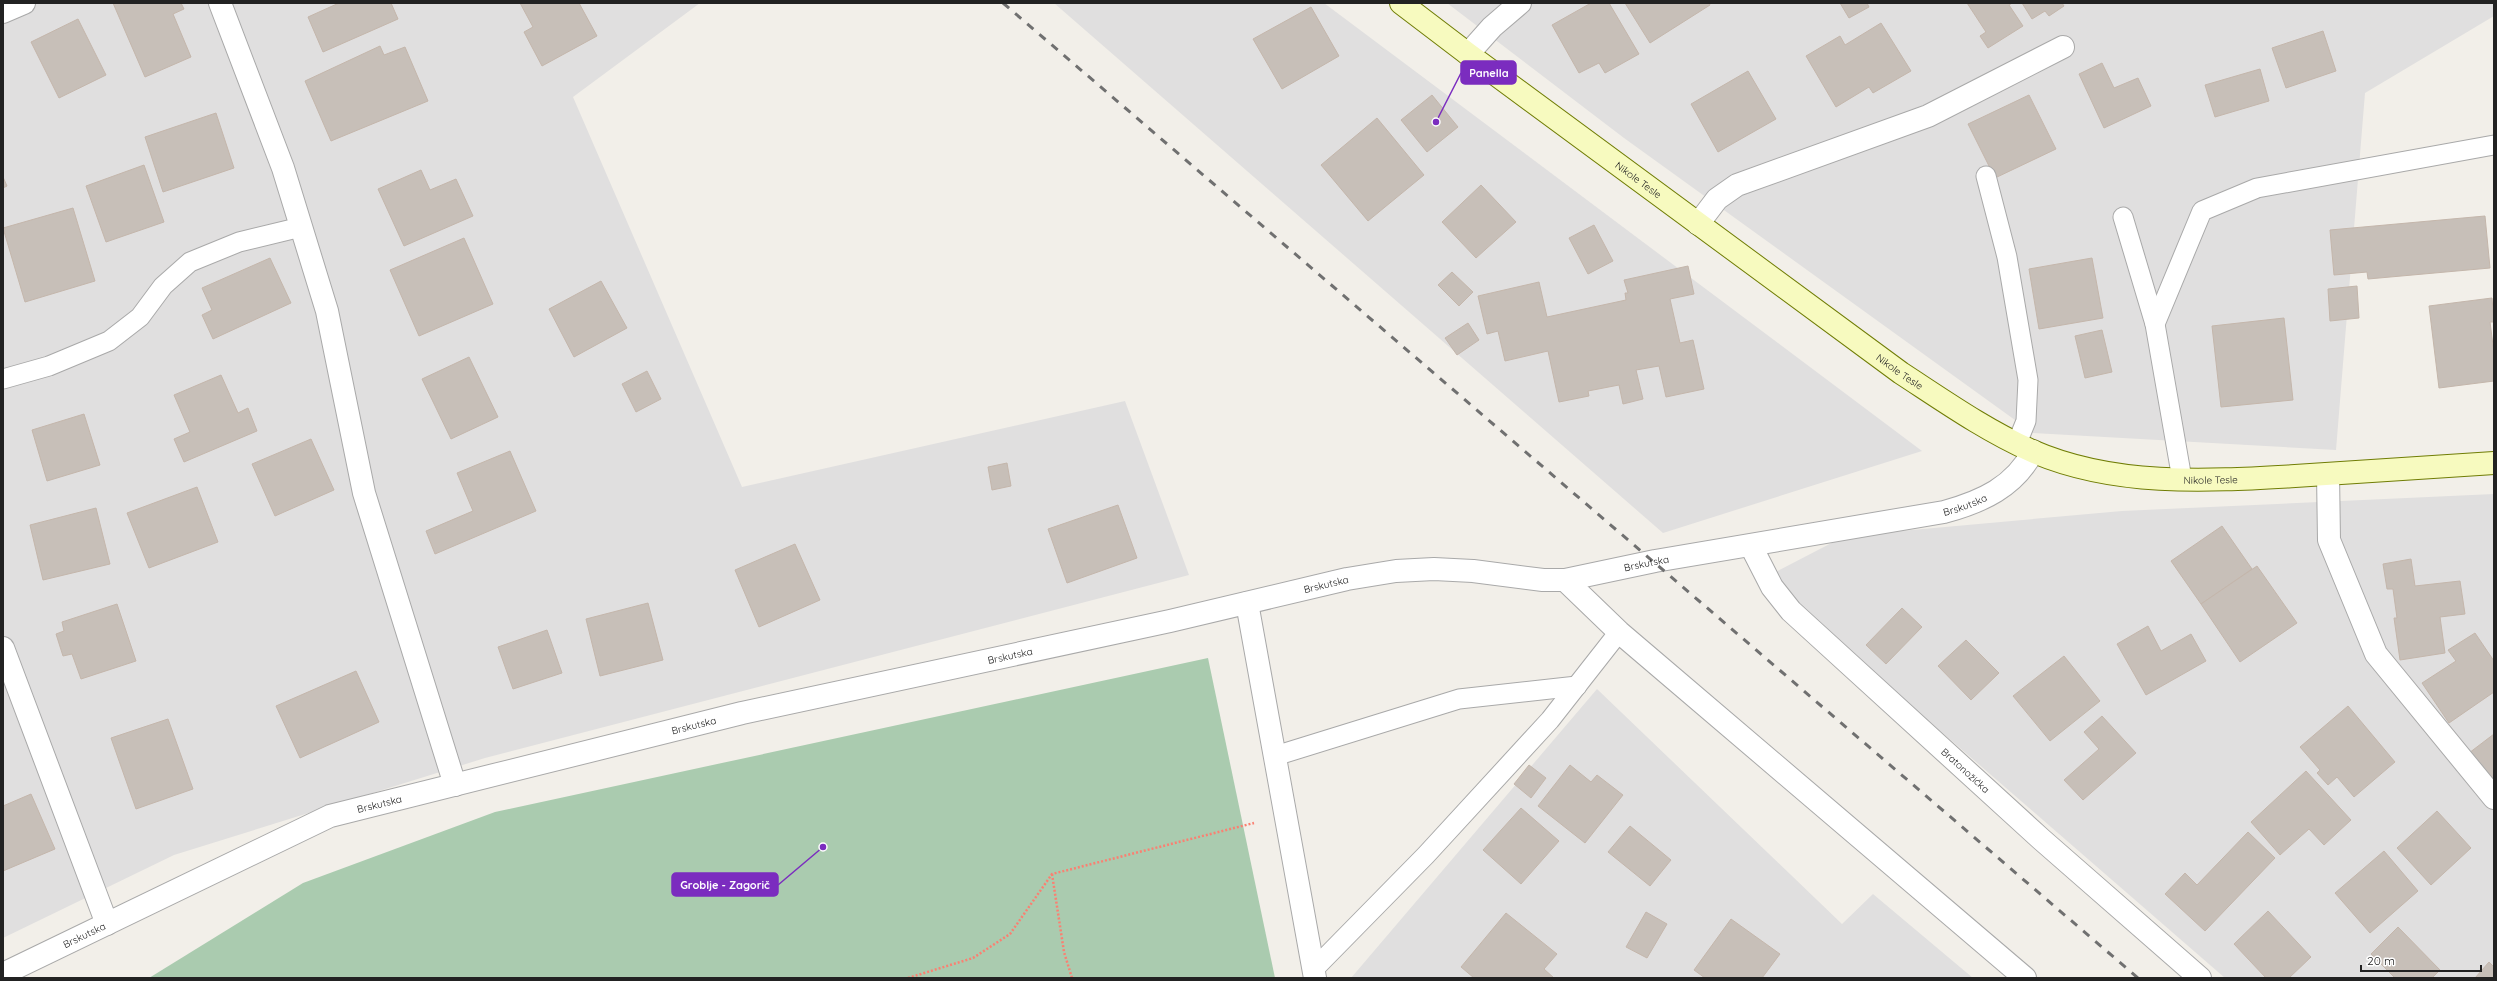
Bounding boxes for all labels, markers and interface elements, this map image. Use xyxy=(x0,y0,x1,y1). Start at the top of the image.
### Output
callout: Panella xyxy=(1461,61,1516,84)
text: Panella xyxy=(1469,66,1509,80)
street label: Nikole Tesle xyxy=(1613,159,1664,202)
street label: Nikole Tesle xyxy=(1873,351,1926,393)
street label: Nikole Tesle xyxy=(2183,473,2238,487)
street label: Brskutska xyxy=(1942,491,1989,519)
street label: Brskutska xyxy=(1623,553,1670,574)
street label: Brskutska xyxy=(1302,573,1350,596)
street label: Brskutska xyxy=(986,645,1034,667)
street label: Brskutska xyxy=(670,714,718,737)
street label: Bratonožićka xyxy=(1938,745,1992,796)
street label: Brskutska xyxy=(356,792,403,816)
callout: Groblje - Zagorič xyxy=(672,873,778,896)
text: Groblje - Zagorič xyxy=(680,878,770,892)
street label: Brskutska xyxy=(61,919,108,951)
scale bar xyxy=(2361,947,2481,973)
text: 20 m xyxy=(2367,953,2395,968)

